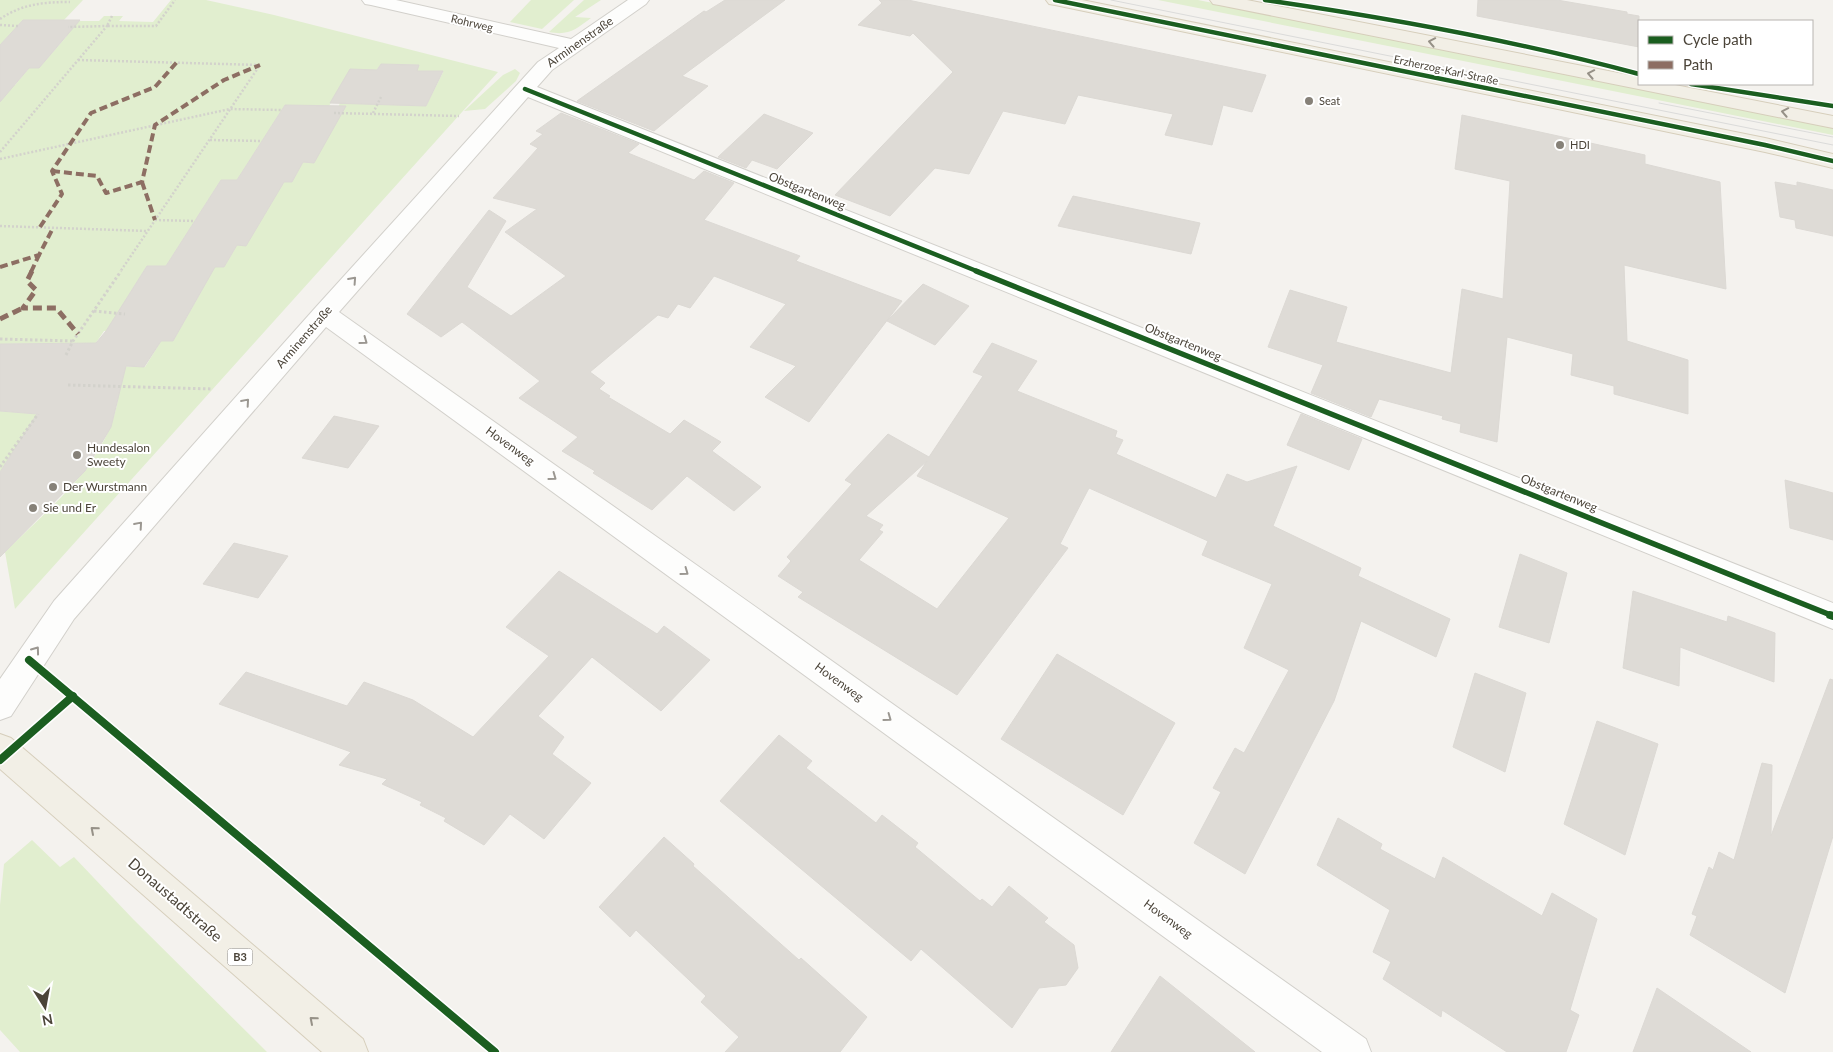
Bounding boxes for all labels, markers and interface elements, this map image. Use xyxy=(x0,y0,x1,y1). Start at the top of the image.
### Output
street label: Rohrweg xyxy=(450,11,495,34)
street label: Arminenstraße xyxy=(543,13,616,70)
legend xyxy=(1638,20,1813,85)
text: Cycle path xyxy=(1683,30,1752,48)
one-way arrow xyxy=(1428,38,1436,48)
street label: Erzherzog-Karl-Straße xyxy=(1393,52,1500,87)
text: Path xyxy=(1683,55,1713,73)
one-way arrow xyxy=(1587,69,1596,80)
place label: Seat xyxy=(1319,94,1340,107)
marker: Seat xyxy=(1303,95,1315,107)
one-way arrow xyxy=(1781,108,1790,118)
place label: HDI xyxy=(1570,138,1590,151)
marker: HDI xyxy=(1554,139,1566,151)
street label: Obstgartenweg xyxy=(767,168,848,213)
one-way arrow xyxy=(347,277,356,286)
street label: Arminenstraße xyxy=(272,302,335,371)
street label: Obstgartenweg xyxy=(1143,319,1224,364)
one-way arrow xyxy=(358,335,368,344)
one-way arrow xyxy=(240,399,249,408)
street label: Hovenweg xyxy=(483,423,538,468)
place label: Hundesalon Sweety xyxy=(87,440,150,469)
marker: Hundesalon Sweety xyxy=(71,449,83,461)
street label: Obstgartenweg xyxy=(1519,470,1600,515)
one-way arrow xyxy=(547,471,556,480)
place label: Der Wurstmann xyxy=(63,479,147,494)
marker: Der Wurstmann xyxy=(47,481,59,493)
place label: Sie und Er xyxy=(43,500,97,515)
marker: Sie und Er xyxy=(27,502,39,514)
one-way arrow xyxy=(133,521,142,530)
one-way arrow xyxy=(679,566,688,575)
one-way arrow xyxy=(30,646,39,656)
street label: Hovenweg xyxy=(812,659,867,704)
one-way arrow xyxy=(882,712,891,720)
one-way arrow xyxy=(91,827,100,836)
street label: Donaustadtstraße xyxy=(125,854,226,945)
street label: Hovenweg xyxy=(1141,896,1196,941)
road number: B3 xyxy=(228,949,252,966)
north arrow xyxy=(20,982,70,1032)
text: N xyxy=(41,1011,54,1030)
one-way arrow xyxy=(309,1017,318,1026)

